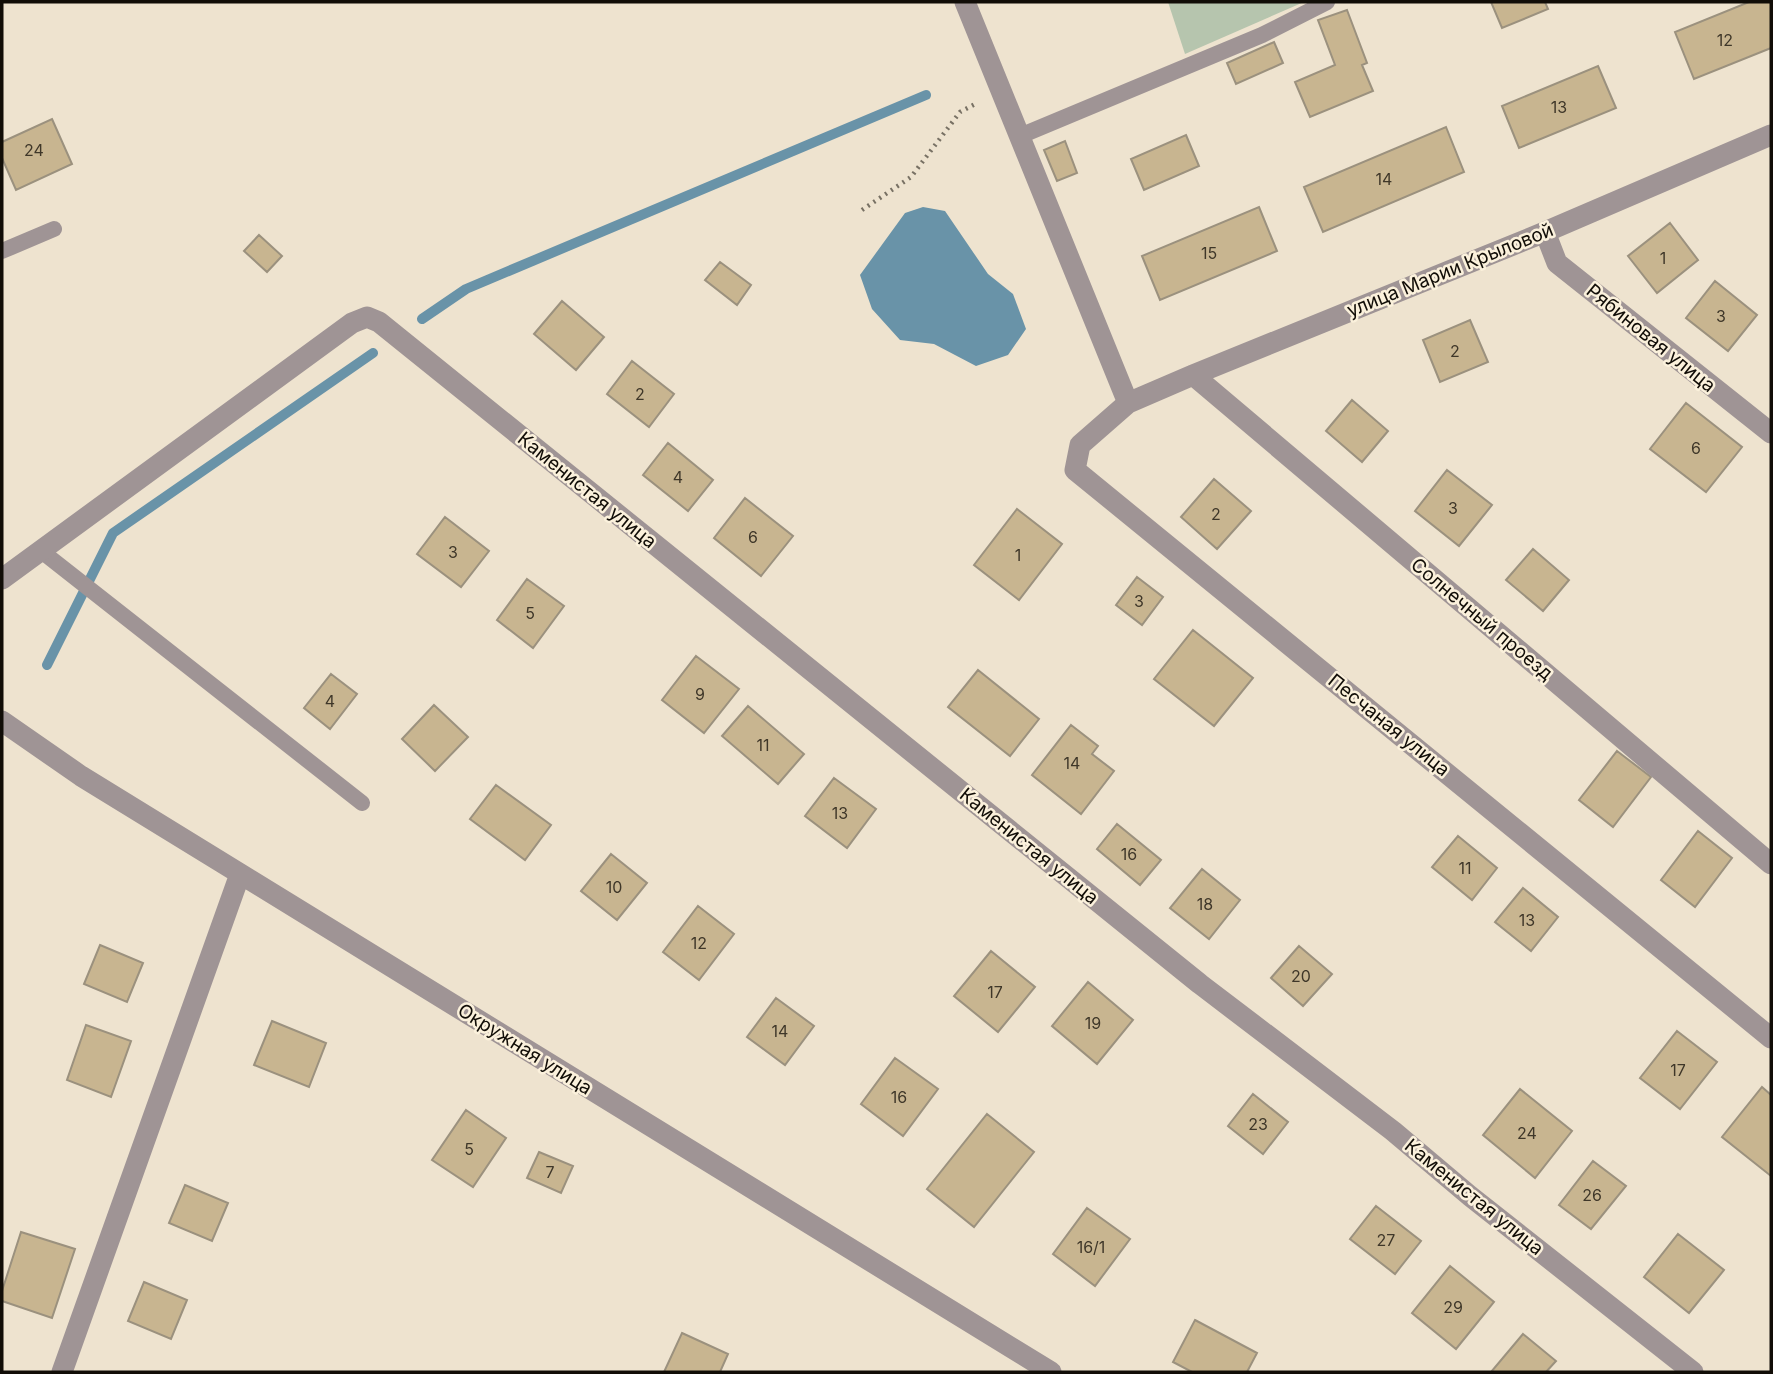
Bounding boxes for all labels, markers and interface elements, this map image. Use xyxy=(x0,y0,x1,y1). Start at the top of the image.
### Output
house number: 12 xyxy=(1717,30,1733,50)
house number: 13 xyxy=(1551,97,1567,117)
house number: 24 xyxy=(24,140,44,160)
house number: 14 xyxy=(1376,169,1392,189)
street label: улица Марии Крыловой xyxy=(1343,218,1557,322)
house number: 15 xyxy=(1201,243,1217,263)
house number: 1 xyxy=(1660,248,1666,268)
street label: Рябиновая улица xyxy=(1582,279,1720,397)
house number: 3 xyxy=(1716,306,1726,326)
house number: 2 xyxy=(1450,341,1460,361)
house number: 2 xyxy=(635,384,645,404)
street label: Каменистая улица xyxy=(513,427,661,553)
house number: 6 xyxy=(1691,438,1701,458)
house number: 4 xyxy=(673,467,683,487)
house number: 3 xyxy=(1448,498,1458,518)
house number: 2 xyxy=(1211,504,1221,524)
house number: 6 xyxy=(748,527,758,547)
house number: 3 xyxy=(448,542,458,562)
house number: 1 xyxy=(1015,545,1021,565)
street label: Солнечный проезд xyxy=(1406,553,1558,685)
house number: 3 xyxy=(1134,591,1144,611)
house number: 5 xyxy=(525,603,535,623)
street label: Песчаная улица xyxy=(1324,669,1454,781)
house number: 9 xyxy=(695,684,705,704)
house number: 4 xyxy=(325,691,335,711)
house number: 11 xyxy=(756,735,770,755)
house number: 14 xyxy=(1064,753,1080,773)
street label: Каменистая улица xyxy=(955,783,1103,909)
house number: 13 xyxy=(832,803,848,823)
house number: 16 xyxy=(1121,844,1137,864)
house number: 11 xyxy=(1458,858,1472,878)
house number: 10 xyxy=(606,877,622,897)
house number: 18 xyxy=(1197,894,1213,914)
house number: 13 xyxy=(1519,910,1535,930)
house number: 12 xyxy=(691,933,707,953)
house number: 20 xyxy=(1291,966,1311,986)
house number: 17 xyxy=(987,982,1003,1002)
street label: Окружная улица xyxy=(454,998,596,1100)
house number: 19 xyxy=(1085,1013,1101,1033)
house number: 14 xyxy=(772,1021,788,1041)
house number: 17 xyxy=(1670,1060,1686,1080)
house number: 16 xyxy=(891,1087,907,1107)
house number: 23 xyxy=(1248,1114,1268,1134)
house number: 24 xyxy=(1517,1123,1537,1143)
street label: Каменистая улица xyxy=(1400,1134,1548,1260)
house number: 5 xyxy=(464,1139,474,1159)
house number: 7 xyxy=(545,1162,555,1182)
house number: 26 xyxy=(1582,1185,1602,1205)
house number: 27 xyxy=(1377,1230,1395,1250)
house number: 16/1 xyxy=(1077,1237,1105,1257)
house number: 29 xyxy=(1443,1297,1463,1317)

